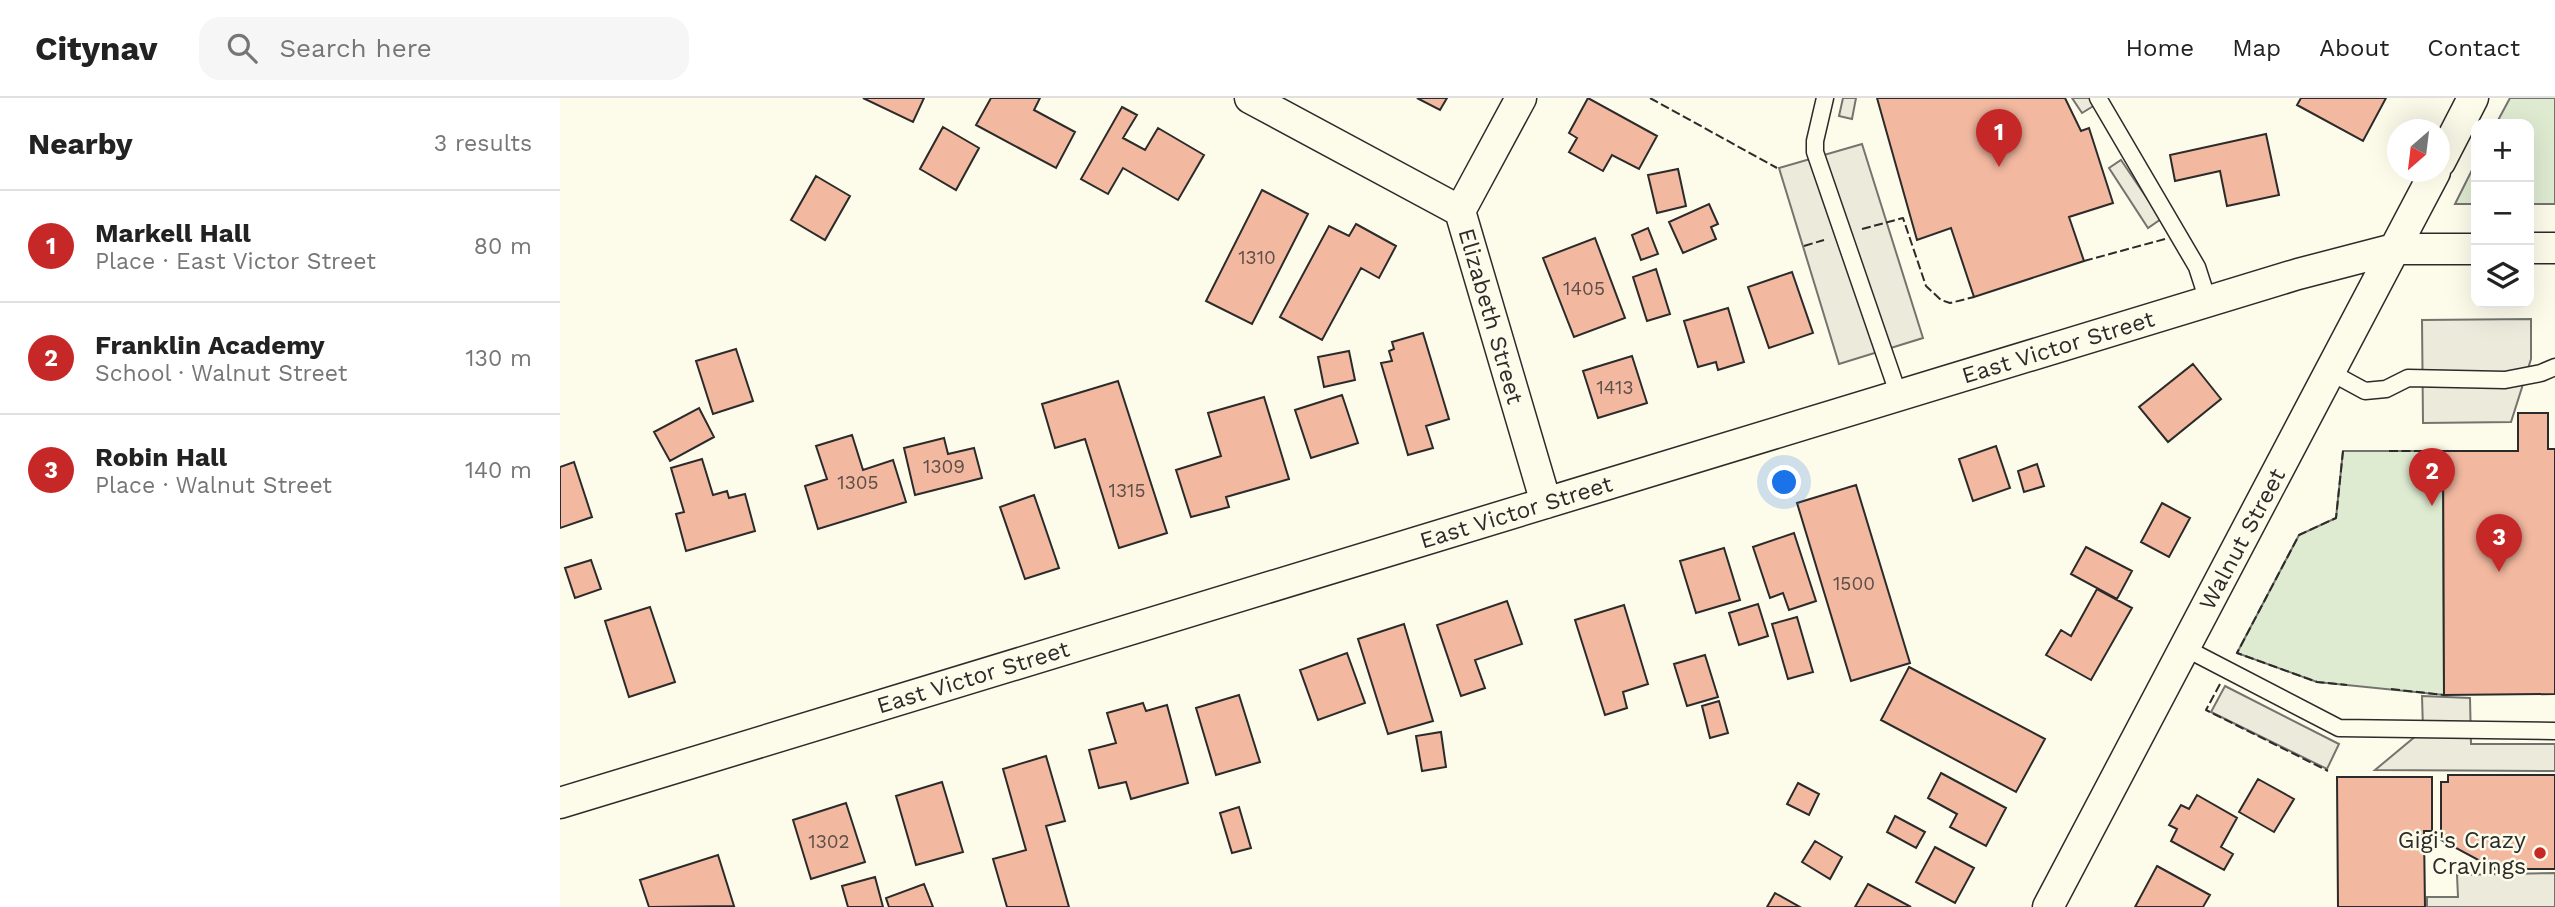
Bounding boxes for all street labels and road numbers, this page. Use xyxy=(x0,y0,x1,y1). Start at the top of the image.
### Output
street label: Elizabeth Street xyxy=(1453,225,1529,407)
street label: East Victor Street xyxy=(1959,305,2158,390)
street label: Walnut Street xyxy=(2194,464,2291,615)
street label: East Victor Street xyxy=(1417,470,1616,555)
street label: East Victor Street xyxy=(874,635,1073,720)

